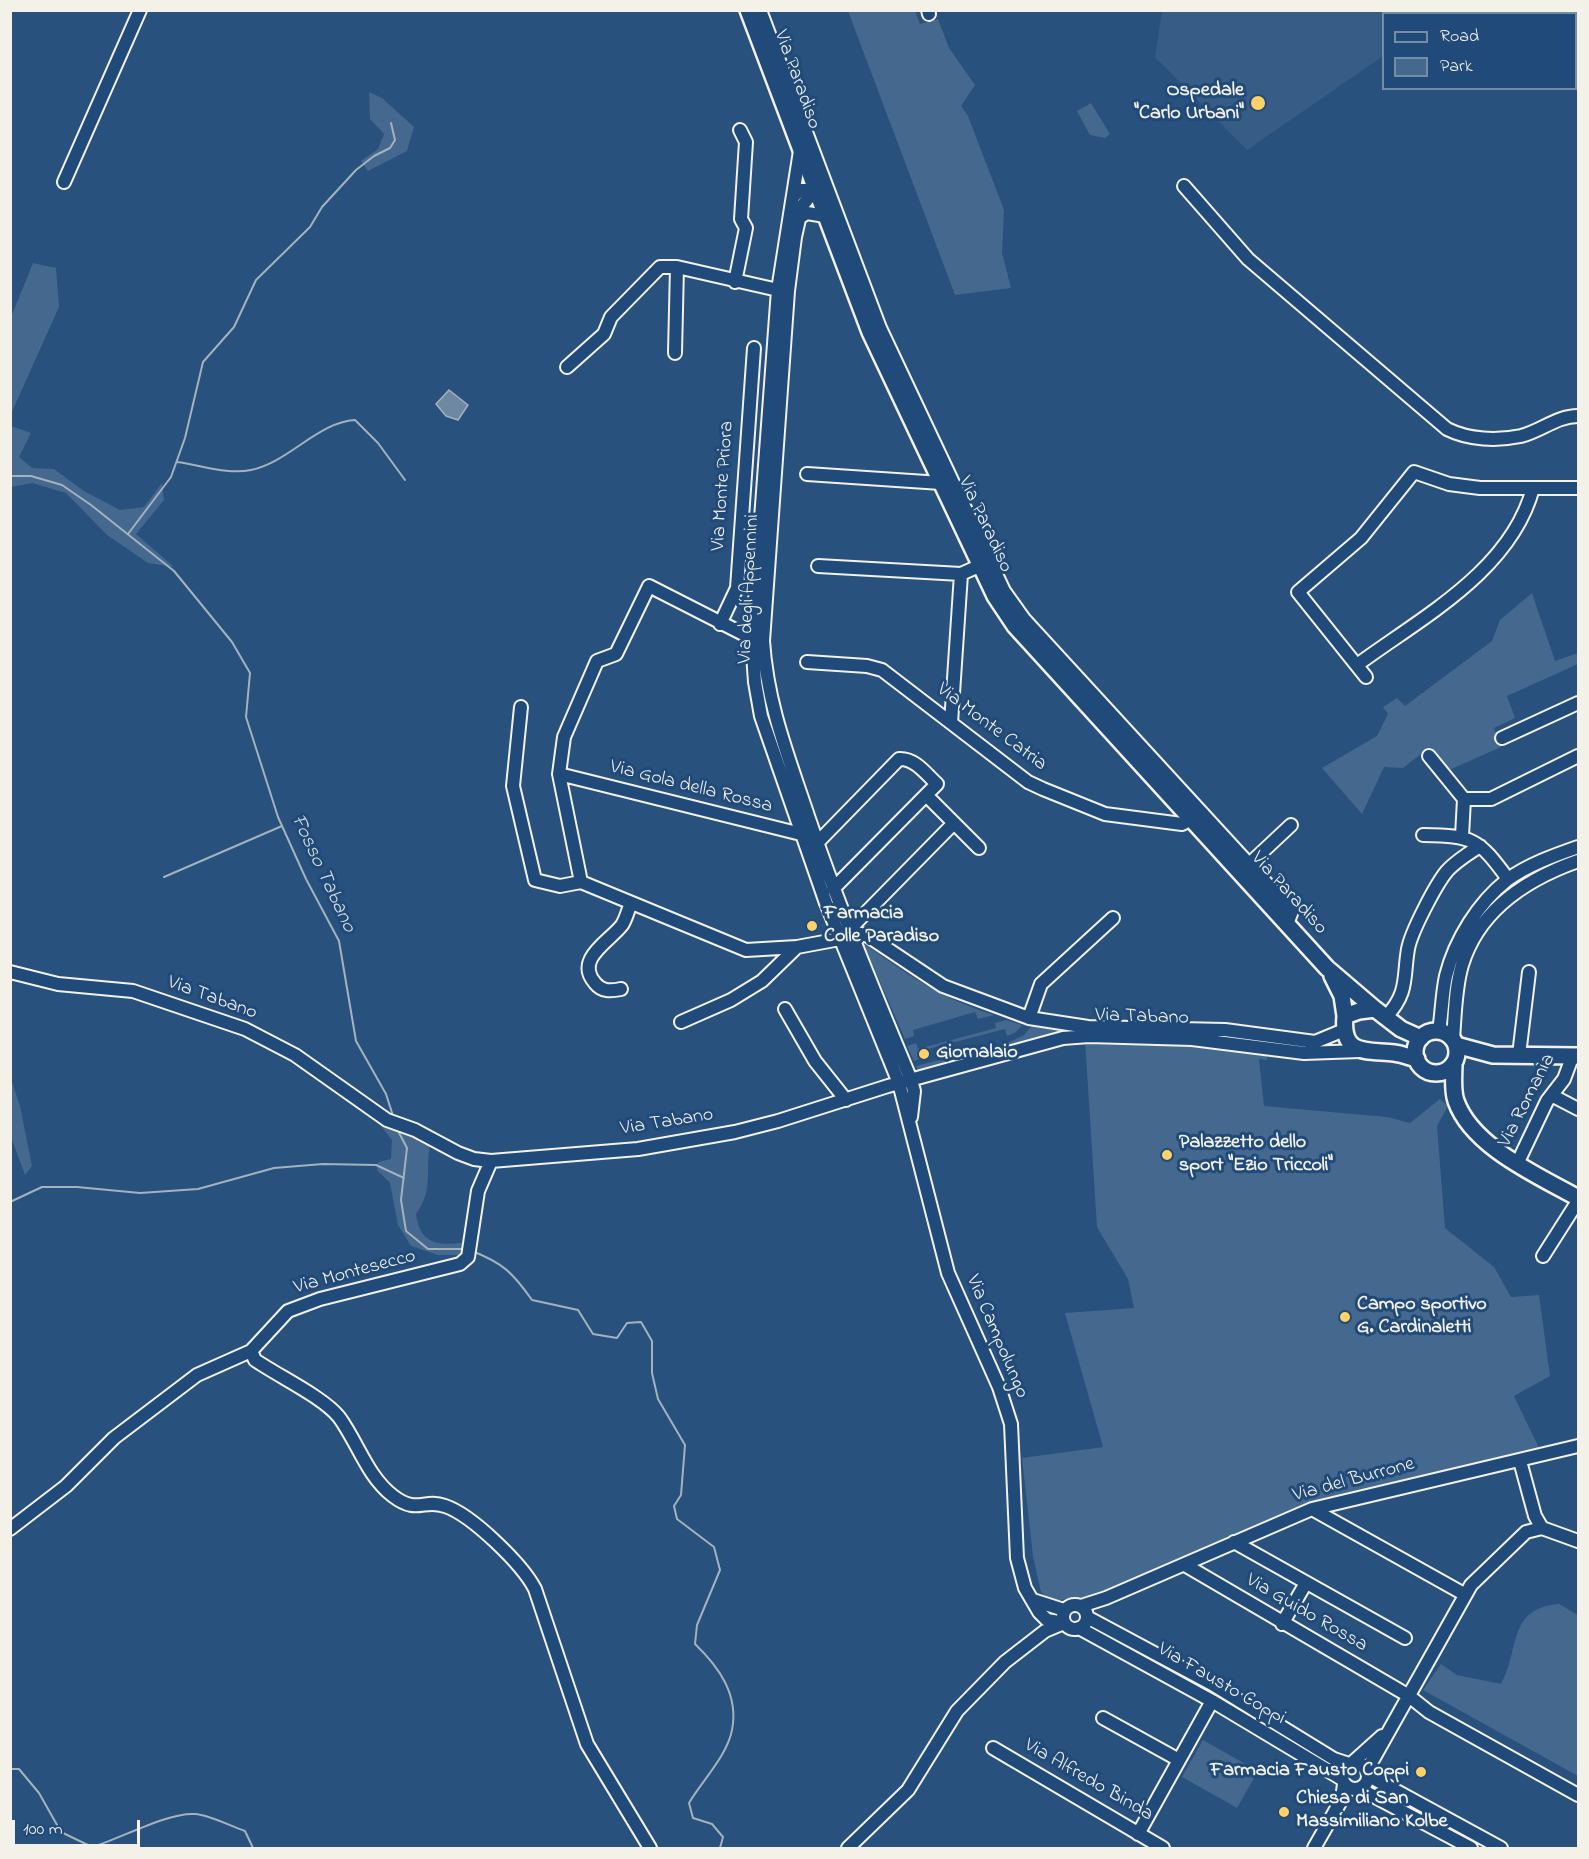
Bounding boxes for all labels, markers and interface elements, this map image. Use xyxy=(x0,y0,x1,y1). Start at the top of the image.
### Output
legend xyxy=(1382,12,1577,90)
text: Road xyxy=(1440,24,1479,50)
street label: Via Paradiso xyxy=(767,27,825,133)
text: Park xyxy=(1440,54,1473,80)
place label: Ospedale "Carlo Urbani" xyxy=(1134,80,1244,127)
marker: Ospedale "Carlo Urbani" xyxy=(1249,94,1267,112)
street label: Via Monte Priora xyxy=(707,420,741,552)
street label: Via Paradiso xyxy=(951,473,1017,577)
street label: Via degli Appennini xyxy=(734,513,766,665)
street label: Via Monte Catria xyxy=(931,679,1051,777)
street label: Via Gola della Rossa xyxy=(607,756,775,820)
water label: Fosso Tabano xyxy=(284,811,360,937)
street label: Via Paradiso xyxy=(1244,848,1332,940)
place label: Farmacia Colle Paradiso xyxy=(824,903,939,950)
marker: Farmacia Colle Paradiso xyxy=(805,919,819,933)
street label: Via Tabano xyxy=(164,972,260,1026)
street label: Via Tabano xyxy=(1095,1004,1189,1032)
place label: Giornalaio xyxy=(936,1042,1018,1066)
marker: Giornalaio xyxy=(917,1047,931,1061)
street label: Via Romania xyxy=(1494,1050,1562,1152)
street label: Via Tabano xyxy=(619,1104,715,1142)
place label: Palazzetto dello sport "Ezio Triccoli" xyxy=(1179,1132,1333,1179)
marker: Palazzetto dello sport "Ezio Triccoli" xyxy=(1160,1148,1174,1162)
street label: Via Montesecco xyxy=(291,1245,419,1301)
street label: Via Campolungo xyxy=(959,1272,1033,1402)
place label: Campo sportivo G. Cardinaletti xyxy=(1357,1294,1487,1341)
marker: Campo sportivo G. Cardinaletti xyxy=(1338,1310,1352,1324)
street label: Via del Burrone xyxy=(1291,1453,1417,1509)
street label: Via Guido Rossa xyxy=(1241,1569,1371,1659)
street label: Via Fausto Coppi xyxy=(1153,1639,1289,1731)
street label: Via Alfredo Binda xyxy=(1019,1734,1157,1828)
place label: Farmacia Fausto Coppi xyxy=(1210,1760,1409,1784)
marker: Farmacia Fausto Coppi xyxy=(1414,1765,1428,1779)
place label: Chiesa di San Massimiliano Kolbe xyxy=(1296,1788,1447,1835)
marker: Chiesa di San Massimiliano Kolbe xyxy=(1277,1805,1291,1819)
scale bar xyxy=(15,1808,142,1846)
text: 100 m xyxy=(23,1817,63,1843)

